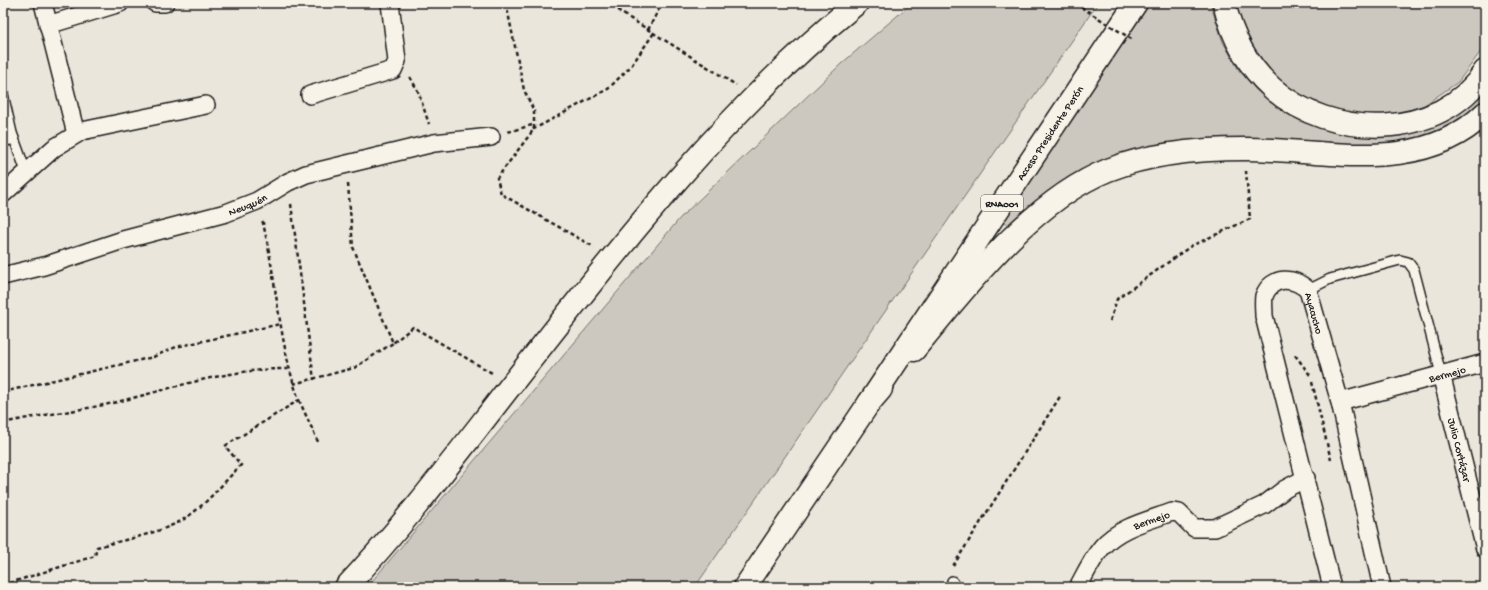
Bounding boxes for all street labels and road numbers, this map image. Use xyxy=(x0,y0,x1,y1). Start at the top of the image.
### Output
street label: Acceso Presidente Perón xyxy=(1015,84,1087,183)
street label: Neuquén xyxy=(227,192,271,219)
road number: RNA001 xyxy=(981,195,1023,211)
street label: Ayacucho xyxy=(1301,292,1324,336)
street label: Bermejo xyxy=(1427,364,1468,386)
street label: Julio Cortázar xyxy=(1444,417,1472,484)
street label: Bermejo xyxy=(1131,509,1172,533)

